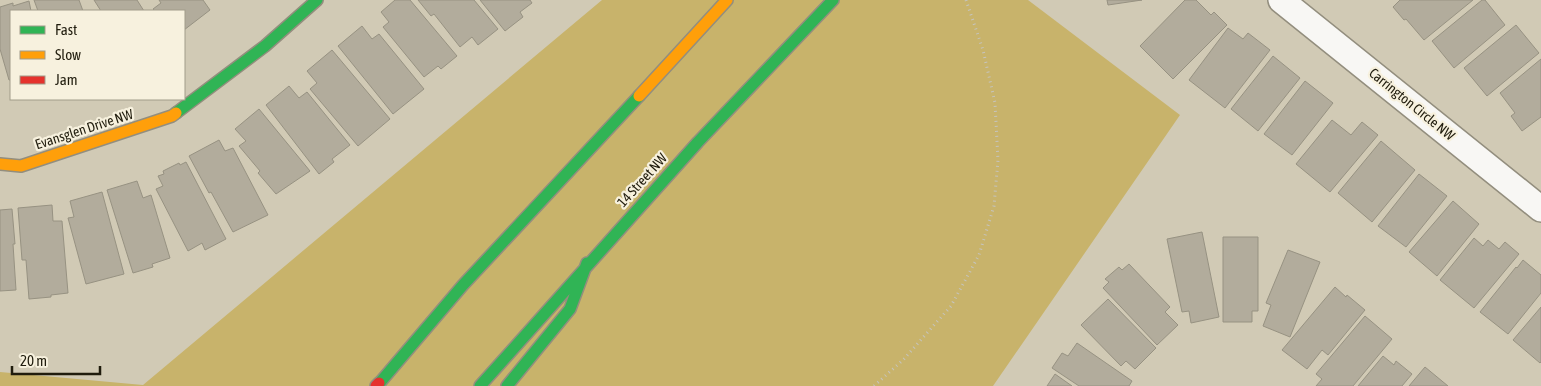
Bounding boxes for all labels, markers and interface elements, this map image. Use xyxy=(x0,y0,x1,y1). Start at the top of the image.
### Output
legend xyxy=(10,10,185,100)
text: Fast xyxy=(55,21,77,38)
text: Slow xyxy=(55,46,81,63)
street label: Carrington Circle NW xyxy=(1366,65,1459,144)
text: Jam xyxy=(55,71,78,88)
street label: Evansglen Drive NW xyxy=(33,105,136,152)
street label: 14 Street NW xyxy=(614,149,671,210)
scale bar xyxy=(12,344,100,376)
text: 20 m xyxy=(20,352,47,369)

